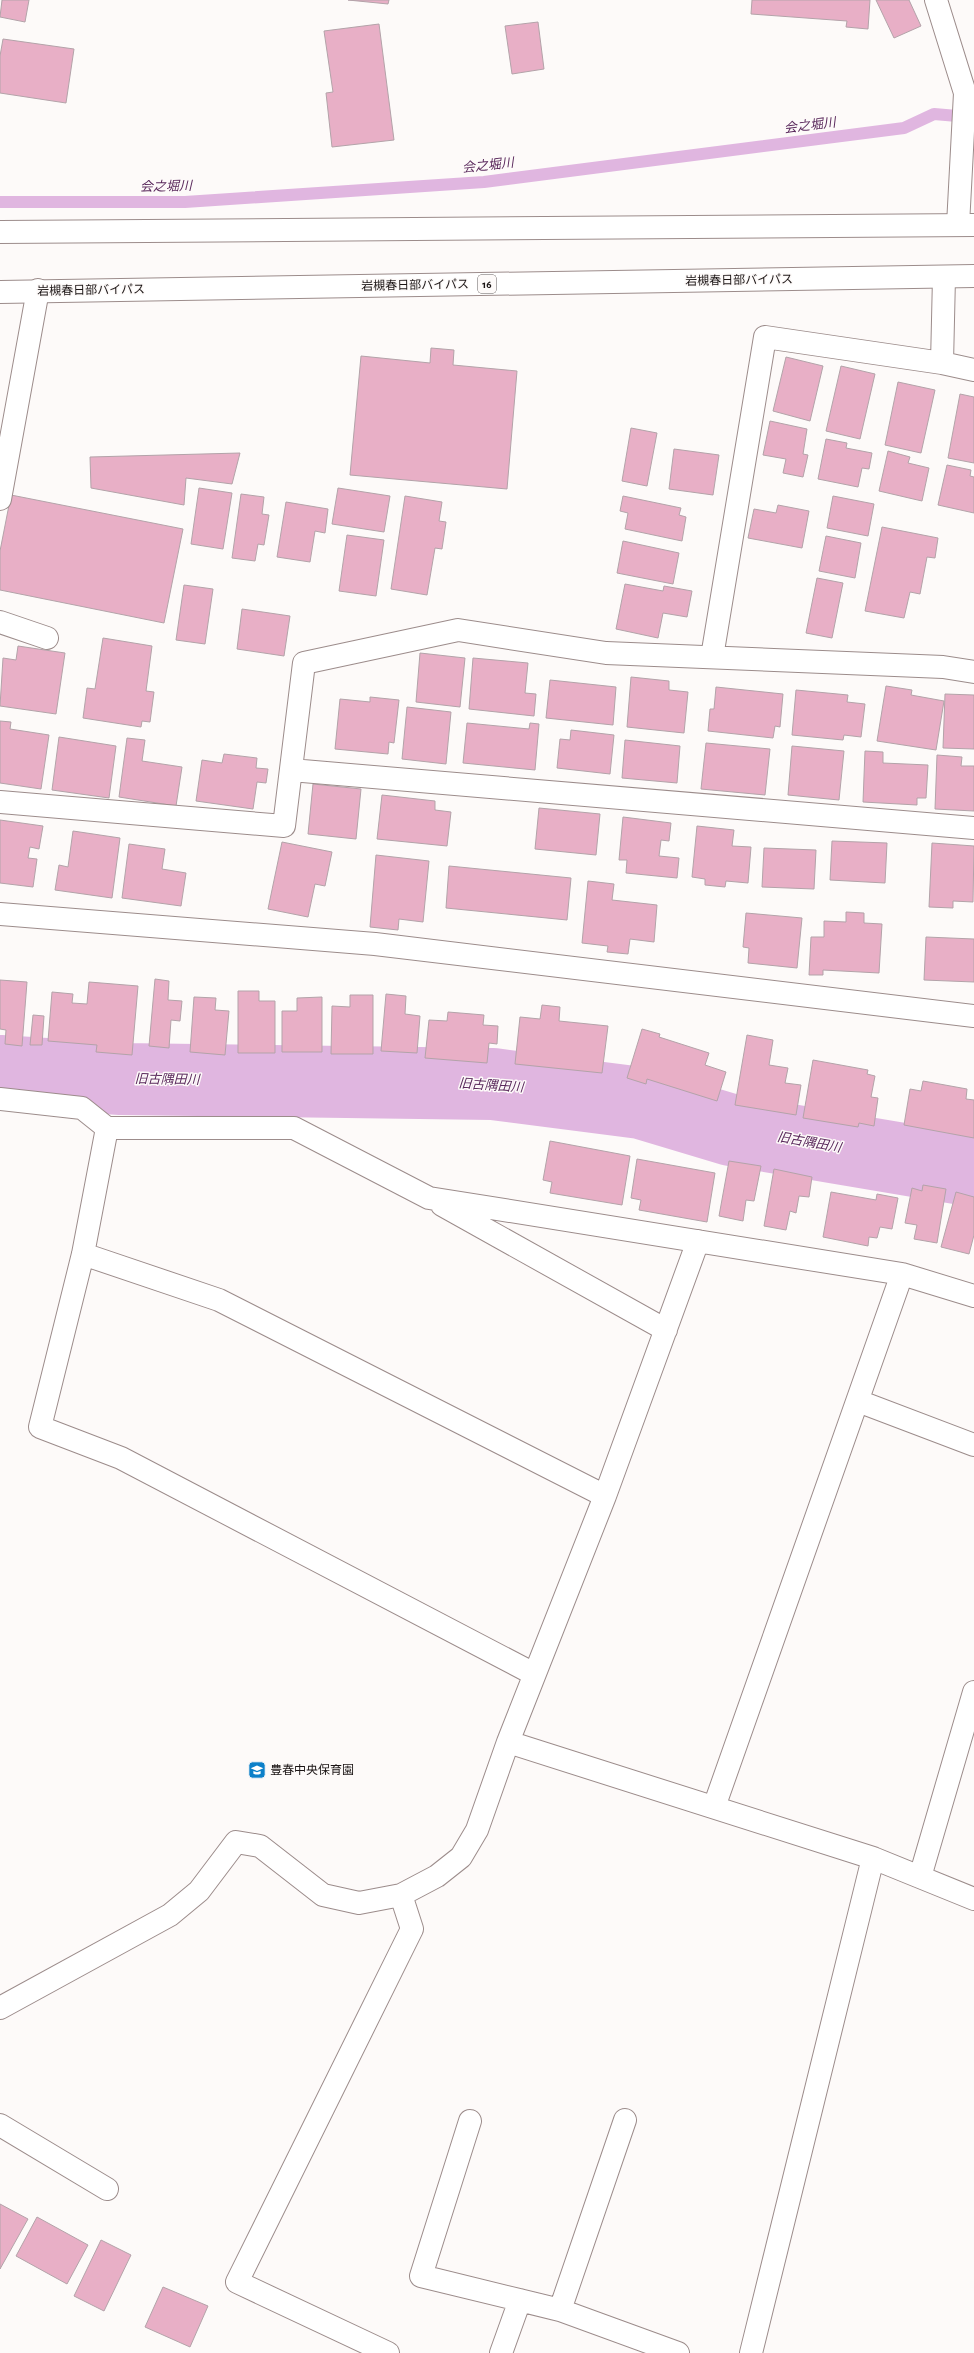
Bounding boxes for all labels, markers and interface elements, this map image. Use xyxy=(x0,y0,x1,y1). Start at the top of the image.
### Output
water label: 会之堀川 xyxy=(783,115,839,136)
water label: 会之堀川 xyxy=(461,156,517,175)
water label: 会之堀川 xyxy=(140,179,194,194)
street label: 岩槻春日部バイパス xyxy=(685,272,793,287)
road number: 16 xyxy=(478,275,496,293)
street label: 岩槻春日部バイパス xyxy=(361,277,469,292)
street label: 岩槻春日部バイパス xyxy=(37,282,145,297)
water label: 旧古隅田川 xyxy=(134,1072,202,1087)
water label: 旧古隅田川 xyxy=(458,1076,526,1095)
water label: 旧古隅田川 xyxy=(776,1130,844,1155)
school or university icon: 豊春中央保育園 xyxy=(247,1760,267,1780)
place label: 豊春中央保育園 xyxy=(270,1763,354,1776)

